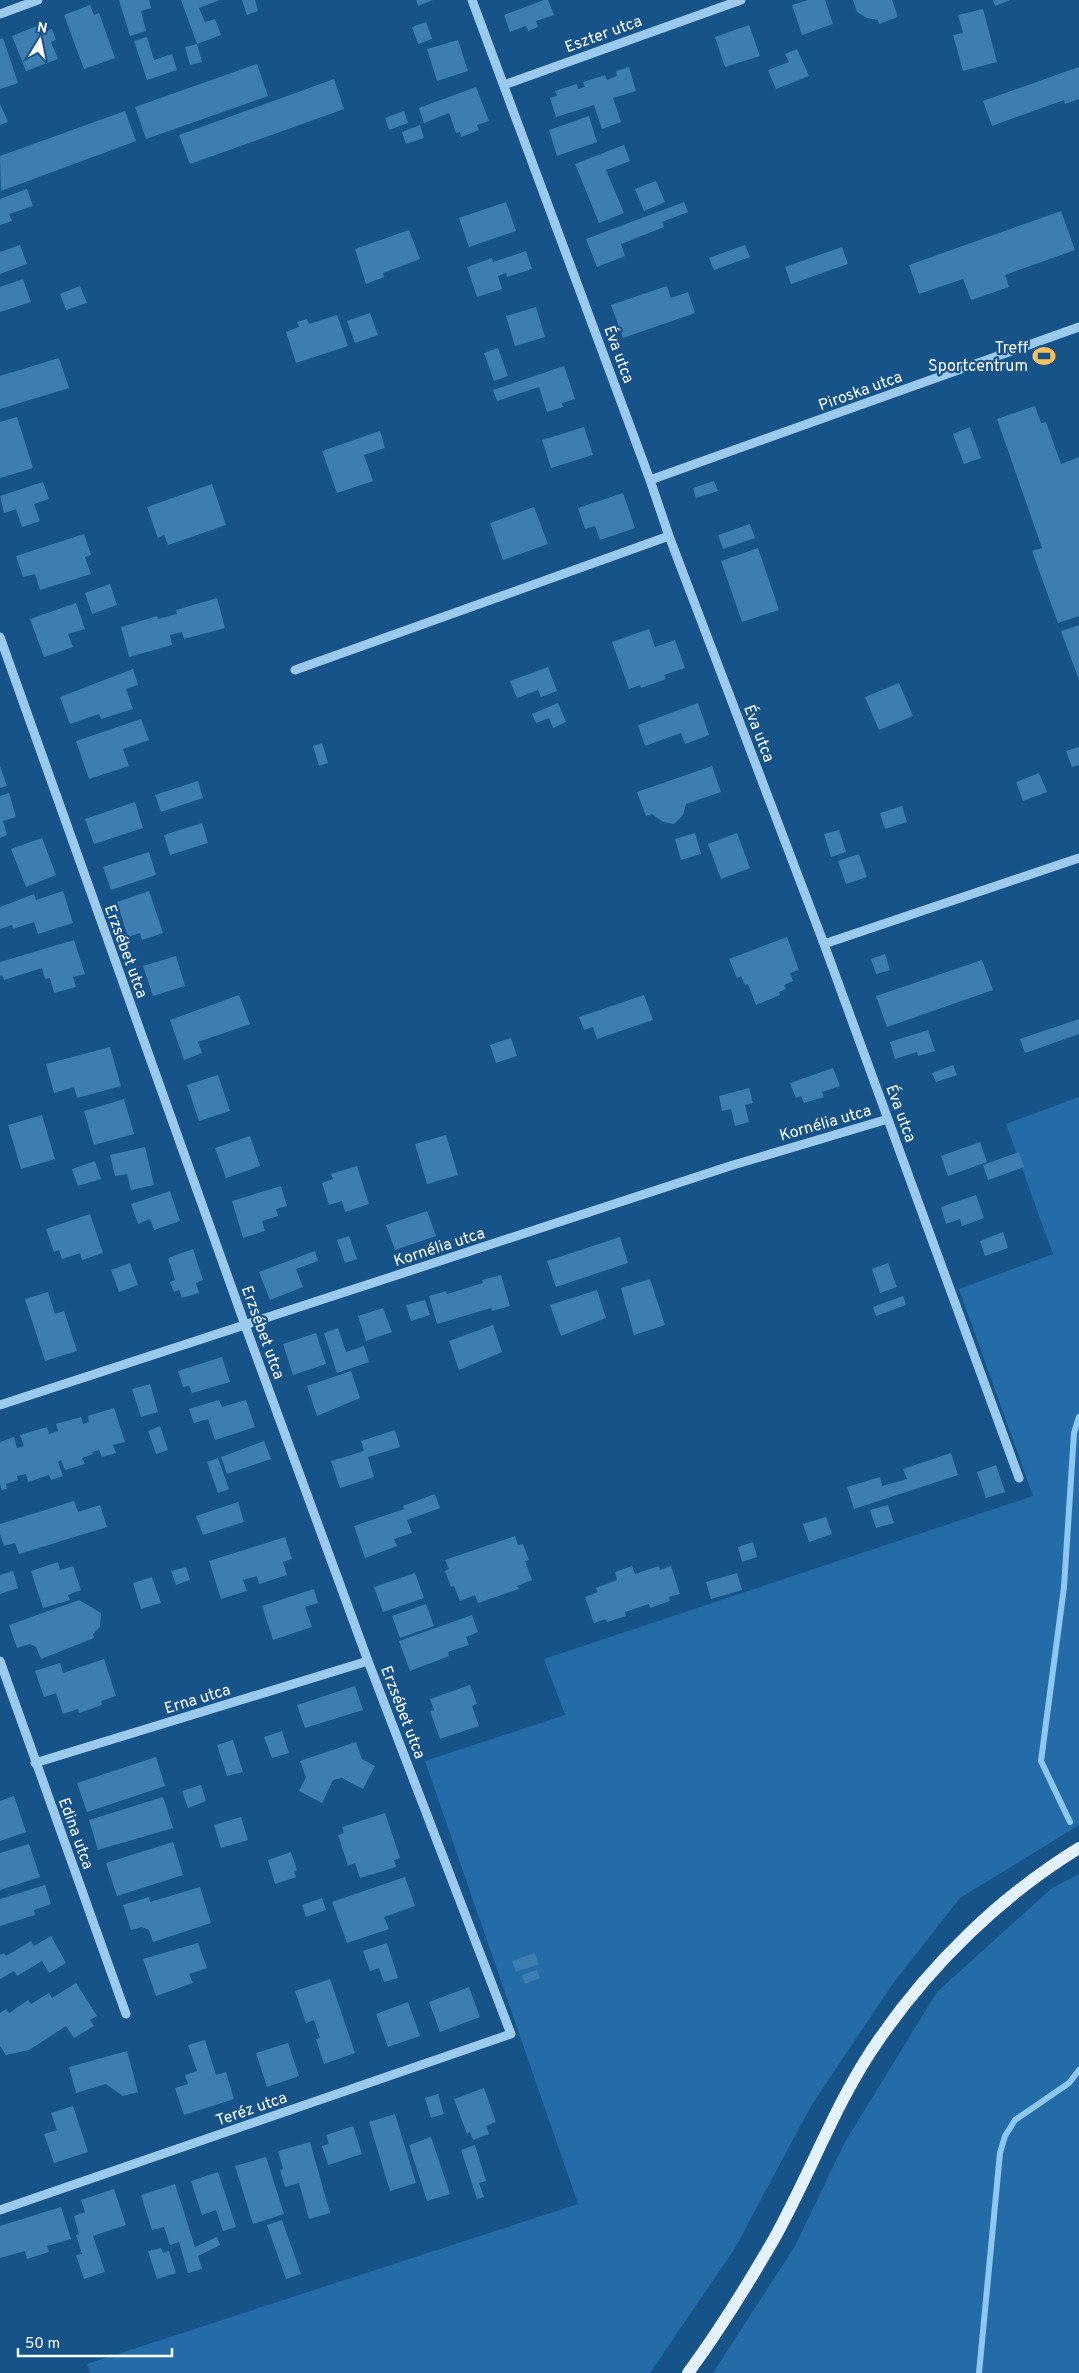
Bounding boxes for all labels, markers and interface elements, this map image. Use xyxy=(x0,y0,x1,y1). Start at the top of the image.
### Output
street label: Eszter utca xyxy=(562,12,645,58)
north arrow xyxy=(15,15,65,65)
text: N xyxy=(36,19,48,38)
street label: Éva utca xyxy=(598,322,640,386)
place label: Treff Sportcentrum xyxy=(928,339,1028,377)
sports icon: Treff Sportcentrum xyxy=(1031,343,1057,369)
street label: Piroska utca xyxy=(816,367,905,416)
street label: Éva utca xyxy=(738,701,780,765)
street label: Erzsébet utca xyxy=(99,902,151,1001)
street label: Éva utca xyxy=(880,1081,922,1145)
street label: Kornélia utca xyxy=(777,1101,874,1147)
street label: Kornélia utca xyxy=(392,1224,488,1272)
street label: Erzsébet utca xyxy=(236,1283,288,1382)
street label: Erzsébet utca xyxy=(375,1663,429,1762)
street label: Erna utca xyxy=(162,1680,233,1719)
street label: Edina utca xyxy=(53,1795,97,1872)
street label: Teréz utca xyxy=(213,2088,290,2131)
scale bar xyxy=(18,2326,171,2358)
text: 50 m xyxy=(25,2335,60,2354)

